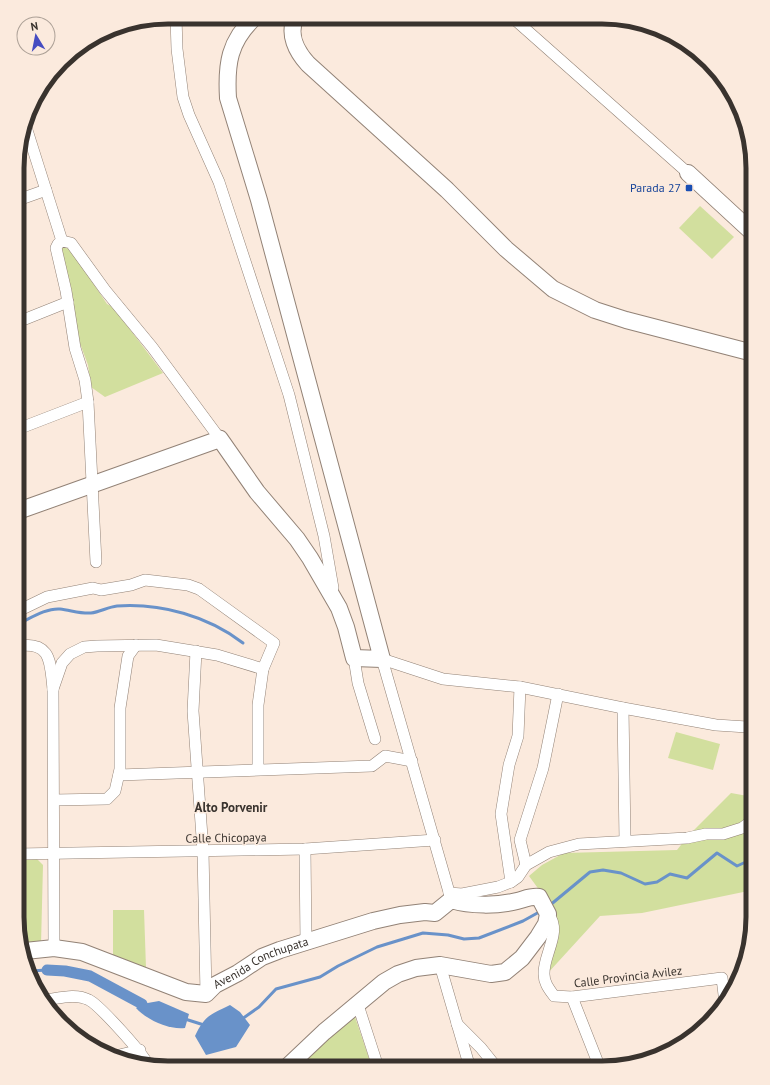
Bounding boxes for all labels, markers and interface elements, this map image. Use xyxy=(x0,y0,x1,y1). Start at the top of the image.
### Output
north arrow xyxy=(16,16,56,56)
text: N xyxy=(29,19,39,34)
place label: Parada 27 xyxy=(630,180,681,195)
marker: Parada 27 xyxy=(684,183,694,193)
district label: Alto Porvenir xyxy=(195,799,268,816)
street label: Calle Chicopaya xyxy=(185,829,267,846)
street label: Avenida Conchupata xyxy=(211,934,310,992)
street label: Calle Provincia Avilez xyxy=(573,962,683,991)

